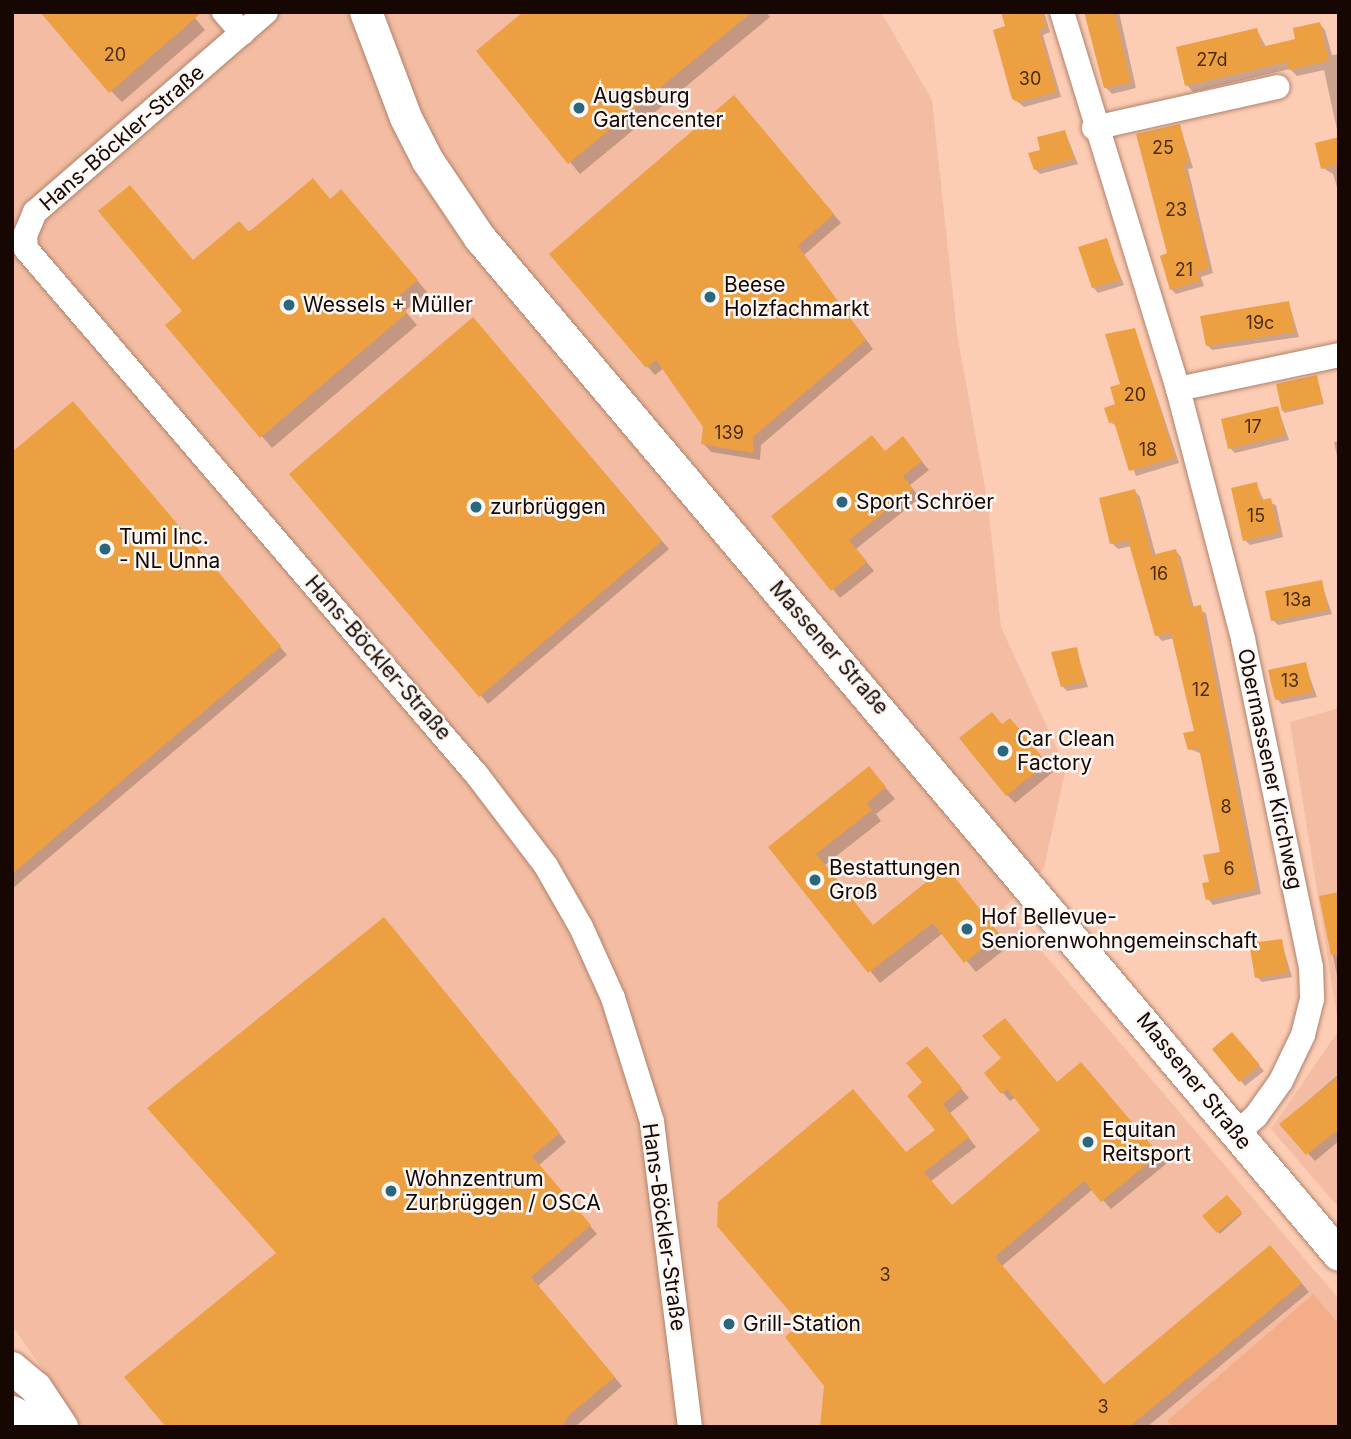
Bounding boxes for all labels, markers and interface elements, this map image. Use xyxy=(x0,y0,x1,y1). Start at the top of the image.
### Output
house number: 20 xyxy=(104,44,126,66)
house number: 27d xyxy=(1196,49,1228,71)
street label: Hans-Böckler-Straße xyxy=(35,60,209,216)
house number: 30 xyxy=(1019,68,1041,90)
place label: Augsburg Gartencenter xyxy=(593,83,723,133)
marker: Augsburg Gartencenter xyxy=(571,100,587,116)
house number: 25 xyxy=(1152,137,1174,159)
house number: 23 xyxy=(1165,199,1187,221)
house number: 21 xyxy=(1175,259,1193,281)
place label: Beese Holzfachmarkt xyxy=(724,272,869,322)
marker: Beese Holzfachmarkt xyxy=(702,289,718,305)
place label: Wessels + Müller xyxy=(303,292,473,318)
marker: Wessels + Müller xyxy=(281,297,297,313)
house number: 19c xyxy=(1246,312,1274,334)
house number: 20 xyxy=(1124,384,1146,406)
house number: 17 xyxy=(1244,416,1262,438)
house number: 139 xyxy=(714,422,744,444)
house number: 18 xyxy=(1139,439,1157,461)
place label: Sport Schröer xyxy=(856,489,994,515)
place label: zurbrüggen xyxy=(490,494,606,520)
marker: Sport Schröer xyxy=(834,494,850,510)
marker: zurbrüggen xyxy=(468,499,484,515)
house number: 15 xyxy=(1247,505,1265,527)
place label: Tumi Inc. - NL Unna xyxy=(119,524,220,574)
marker: Tumi Inc. - NL Unna xyxy=(97,541,113,557)
house number: 16 xyxy=(1150,563,1168,585)
street label: Hans-Böckler-Straße xyxy=(300,571,456,745)
street label: Massener Straße xyxy=(764,576,894,720)
house number: 13a xyxy=(1283,589,1311,611)
street label: Obermassener Kirchweg xyxy=(1232,646,1308,892)
house number: 13 xyxy=(1281,670,1299,692)
house number: 12 xyxy=(1192,679,1210,701)
place label: Car Clean Factory xyxy=(1017,726,1115,776)
marker: Car Clean Factory xyxy=(995,743,1011,759)
house number: 8 xyxy=(1220,796,1232,818)
place label: Bestattungen Groß xyxy=(829,855,960,905)
house number: 6 xyxy=(1223,858,1235,880)
marker: Bestattungen Groß xyxy=(807,872,823,888)
place label: Hof Bellevue- Seniorenwohngemeinschaft xyxy=(981,904,1258,954)
marker: Hof Bellevue- Seniorenwohngemeinschaft xyxy=(959,921,975,937)
street label: Massener Straße xyxy=(1131,1007,1257,1155)
place label: Equitan Reitsport xyxy=(1102,1117,1191,1167)
street label: Hans-Böckler-Straße xyxy=(637,1121,691,1333)
marker: Equitan Reitsport xyxy=(1080,1134,1096,1150)
place label: Wohnzentrum Zurbrüggen / OSCA xyxy=(405,1166,601,1216)
marker: Wohnzentrum Zurbrüggen / OSCA xyxy=(383,1183,399,1199)
house number: 3 xyxy=(879,1264,891,1286)
place label: Grill-Station xyxy=(743,1311,861,1337)
marker: Grill-Station xyxy=(721,1316,737,1332)
house number: 3 xyxy=(1097,1396,1109,1418)

